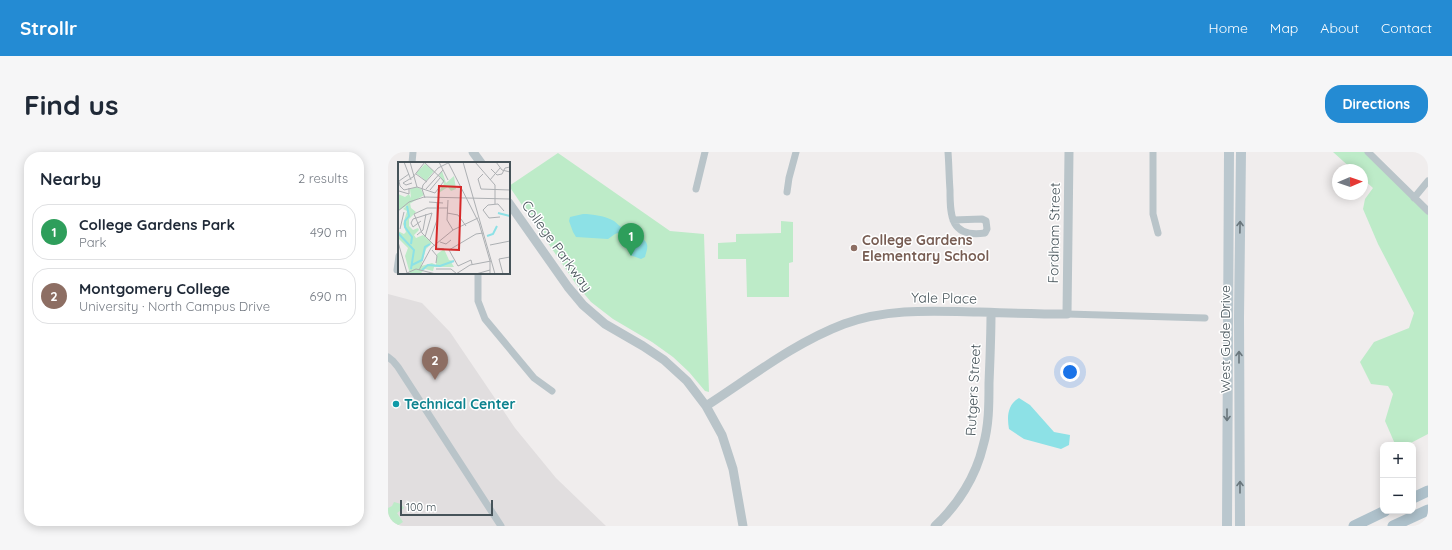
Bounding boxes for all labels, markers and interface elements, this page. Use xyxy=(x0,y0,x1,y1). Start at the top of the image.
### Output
text: Strollr xyxy=(20,16,77,40)
text: Home xyxy=(1209,19,1248,37)
text: Map xyxy=(1270,19,1298,37)
text: About xyxy=(1320,19,1359,37)
text: Contact xyxy=(1381,19,1432,37)
button: Directions xyxy=(1325,85,1428,123)
text: Find us xyxy=(24,87,118,122)
inset map xyxy=(398,162,510,274)
north arrow xyxy=(1332,164,1368,200)
text: Nearby xyxy=(40,168,101,189)
text: 2 results xyxy=(298,170,348,186)
street label: Fordham Street xyxy=(1044,182,1064,284)
street label: College Parkway xyxy=(518,197,596,295)
text: College Gardens Park xyxy=(79,215,235,234)
one-way arrow xyxy=(1236,221,1244,234)
pin: 1 xyxy=(618,223,644,256)
text: 1 xyxy=(51,224,57,240)
text: 490 m xyxy=(310,224,347,240)
place label: College Gardens Elementary School xyxy=(862,231,989,265)
text: Park xyxy=(79,234,107,250)
marker: College Gardens Elementary School xyxy=(849,243,859,253)
text: Montgomery College xyxy=(79,279,230,298)
street label: West Gude Drive xyxy=(1216,285,1234,393)
text: 2 xyxy=(50,288,58,304)
text: 690 m xyxy=(310,288,347,304)
street label: Yale Place xyxy=(911,288,977,308)
text: University · North Campus Drive xyxy=(79,298,270,314)
street label: Rutgers Street xyxy=(962,343,984,437)
pin: 2 xyxy=(422,347,448,380)
one-way arrow xyxy=(1235,351,1243,364)
your location xyxy=(1060,362,1080,382)
place label: Technical Center xyxy=(404,395,516,413)
marker: Technical Center xyxy=(391,399,401,409)
one-way arrow xyxy=(1223,408,1231,421)
map controls xyxy=(1380,442,1416,514)
button: + xyxy=(1380,442,1416,478)
button: − xyxy=(1380,478,1416,514)
one-way arrow xyxy=(1236,481,1244,494)
scale bar xyxy=(400,498,493,517)
text: 100 m xyxy=(406,500,436,514)

